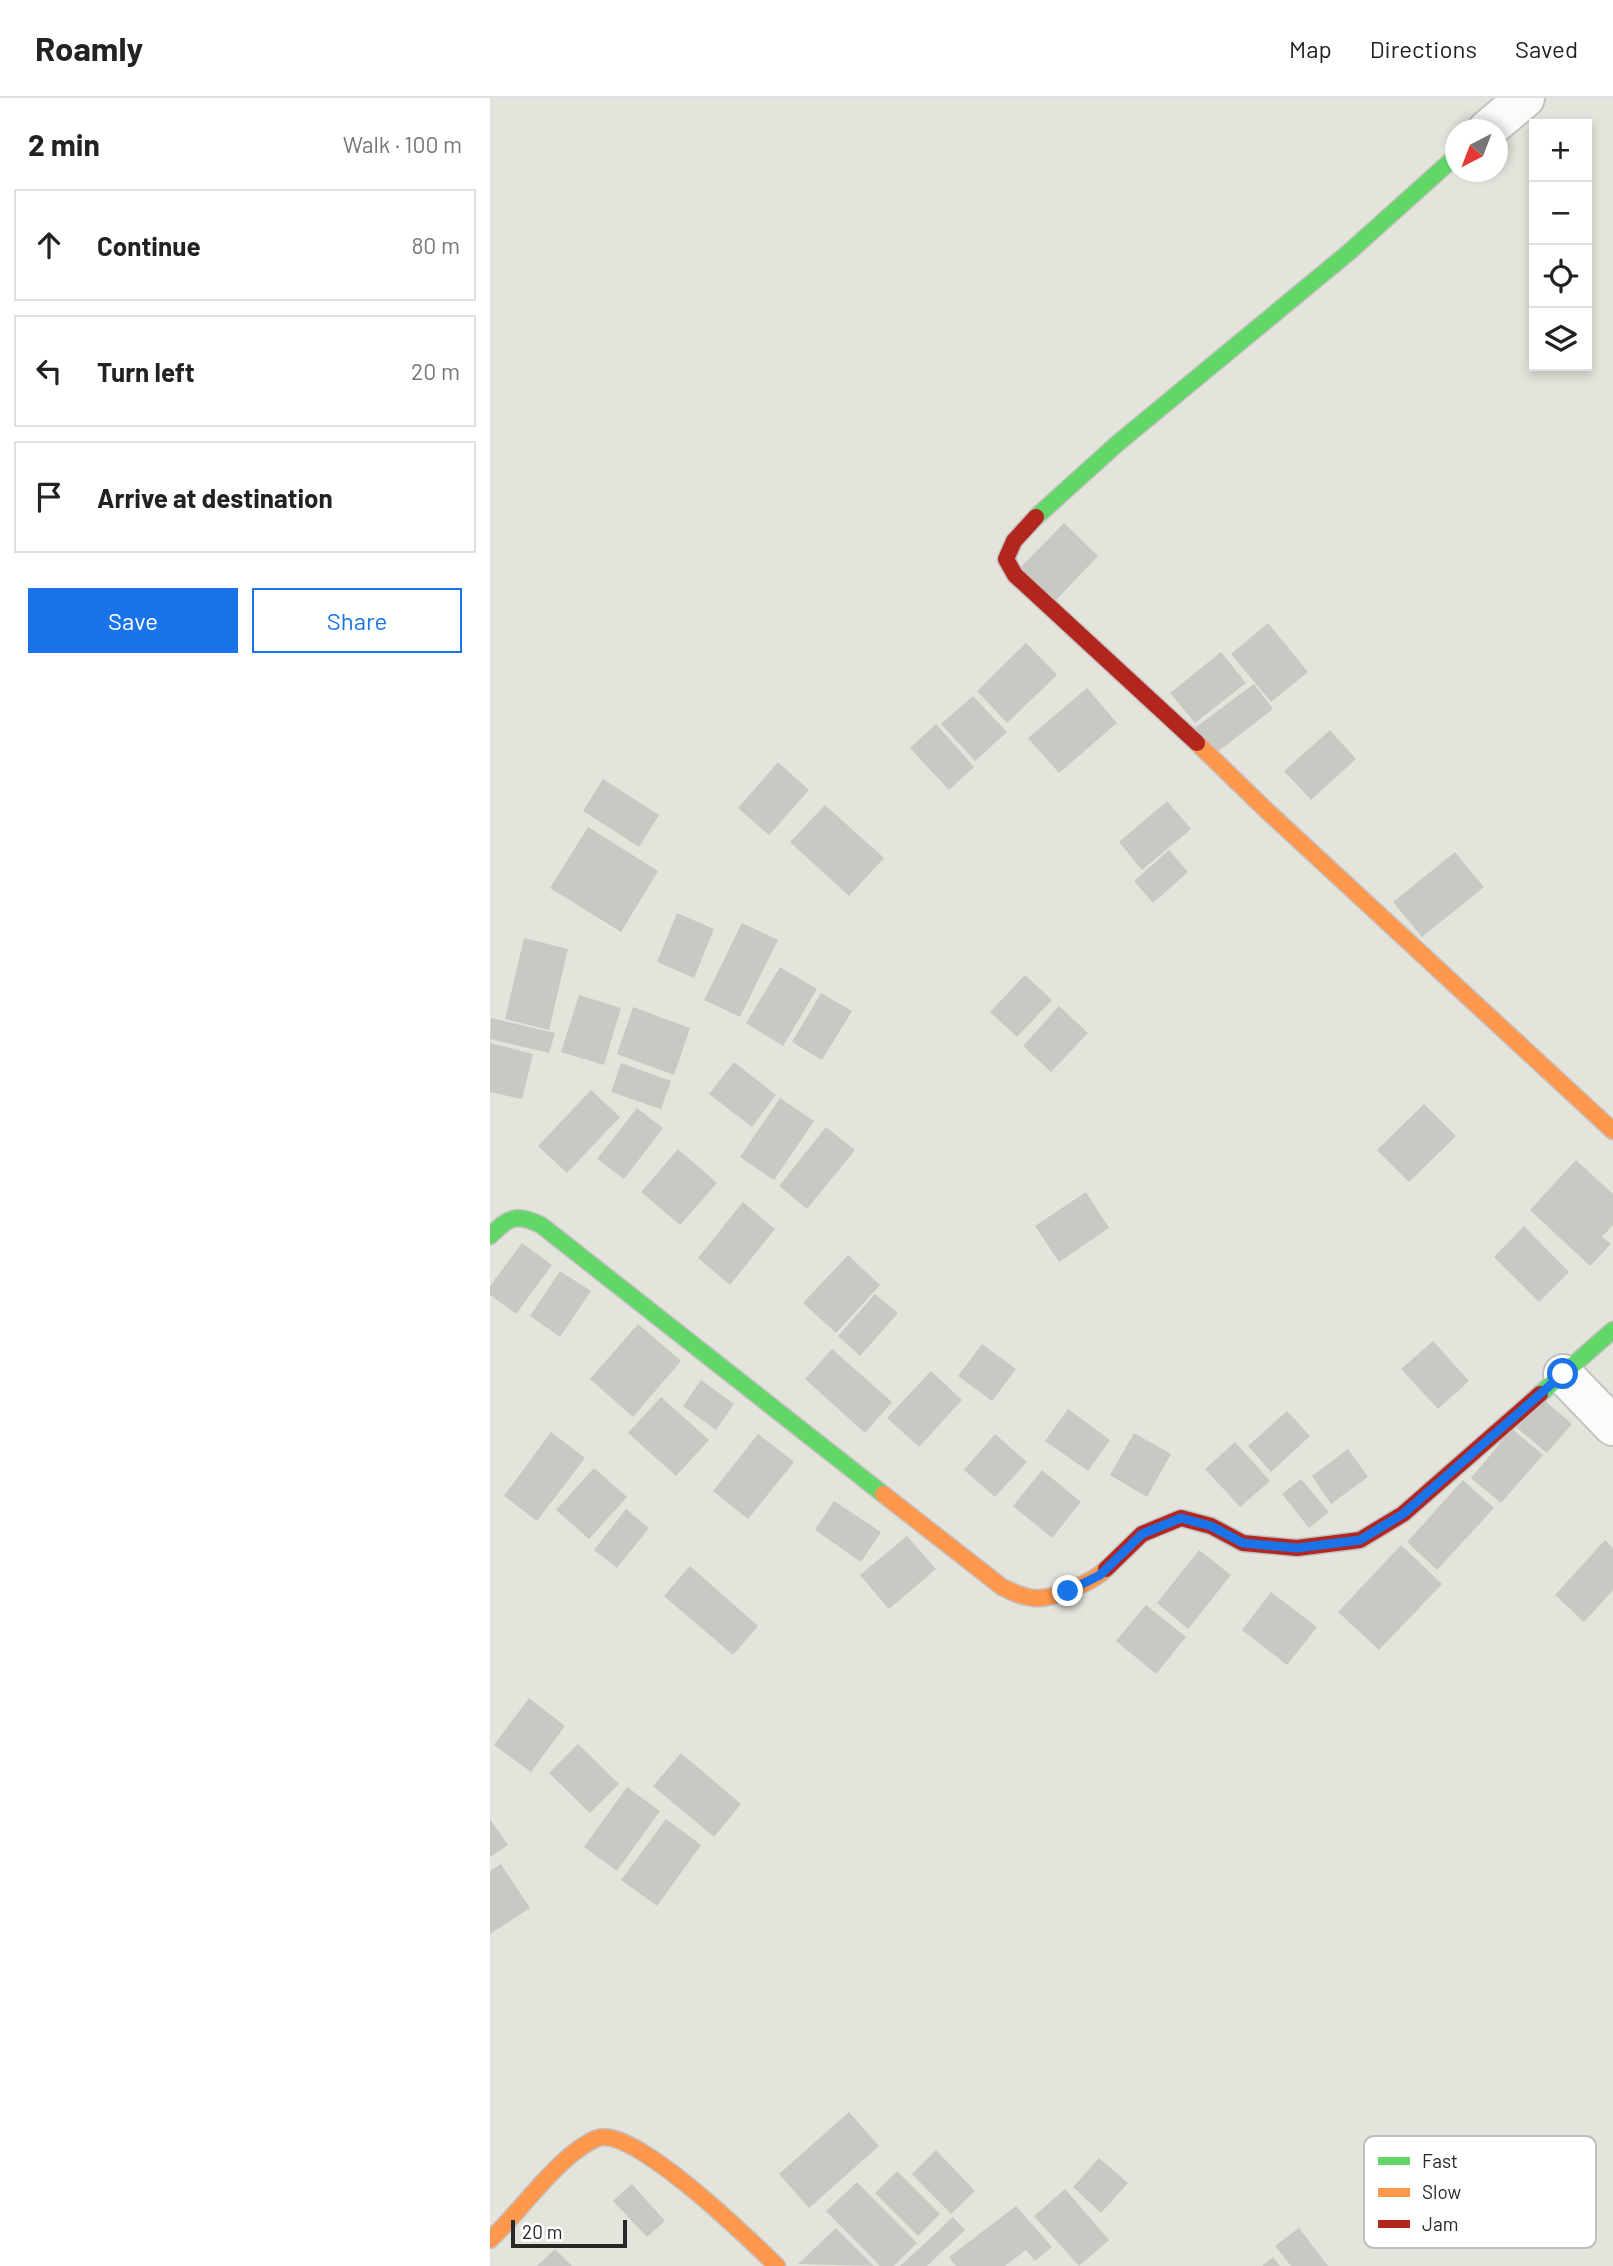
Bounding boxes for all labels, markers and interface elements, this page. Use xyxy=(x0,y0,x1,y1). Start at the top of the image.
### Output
text: Roamly xyxy=(35,28,143,68)
text: Map xyxy=(1289,34,1332,63)
text: Directions xyxy=(1370,34,1477,63)
text: Saved xyxy=(1515,34,1578,63)
north arrow xyxy=(1445,119,1508,182)
map controls xyxy=(1529,119,1592,371)
button: + xyxy=(1529,119,1592,182)
text: 2 min xyxy=(28,126,100,162)
text: Walk · 100 m xyxy=(343,130,462,158)
button: − xyxy=(1529,182,1592,245)
icon: ahead xyxy=(30,226,68,264)
text: Continue xyxy=(97,230,201,261)
text: 80 m xyxy=(411,231,460,259)
button: locate xyxy=(1529,245,1592,308)
button: layers xyxy=(1529,308,1592,371)
icon: left xyxy=(30,352,68,390)
text: Turn left xyxy=(97,356,195,387)
text: 20 m xyxy=(411,357,460,385)
icon: arrive xyxy=(30,478,68,516)
text: Arrive at destination xyxy=(97,482,333,513)
button: Save xyxy=(28,588,238,653)
button: Share xyxy=(252,588,462,653)
route start xyxy=(1547,1358,1578,1389)
route end xyxy=(1052,1575,1083,1606)
legend xyxy=(1364,2136,1596,2248)
text: Fast xyxy=(1422,2149,1458,2172)
text: Slow xyxy=(1422,2180,1461,2203)
text: Jam xyxy=(1422,2212,1458,2235)
scale bar xyxy=(511,2217,626,2249)
text: 20 m xyxy=(522,2220,562,2243)

